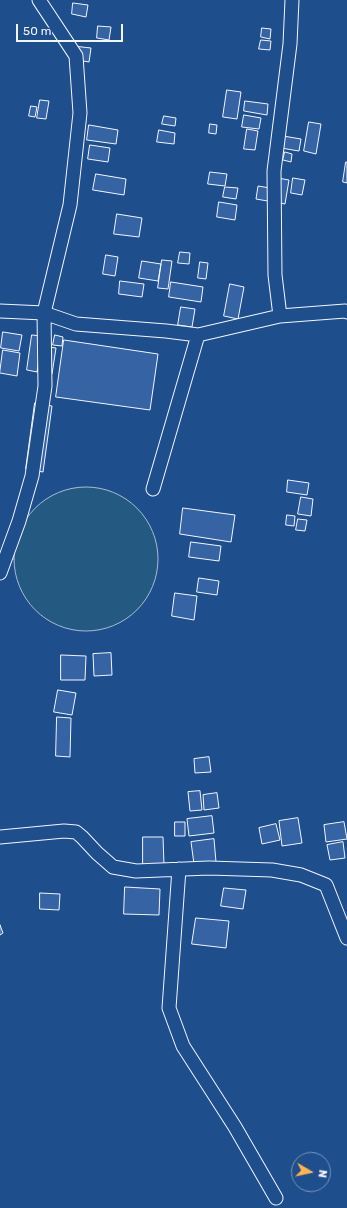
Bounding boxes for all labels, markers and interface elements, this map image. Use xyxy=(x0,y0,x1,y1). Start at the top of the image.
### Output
scale bar xyxy=(18,16,125,42)
text: 50 m xyxy=(23,24,51,38)
north arrow xyxy=(291,1152,331,1192)
text: N xyxy=(315,1169,329,1179)

